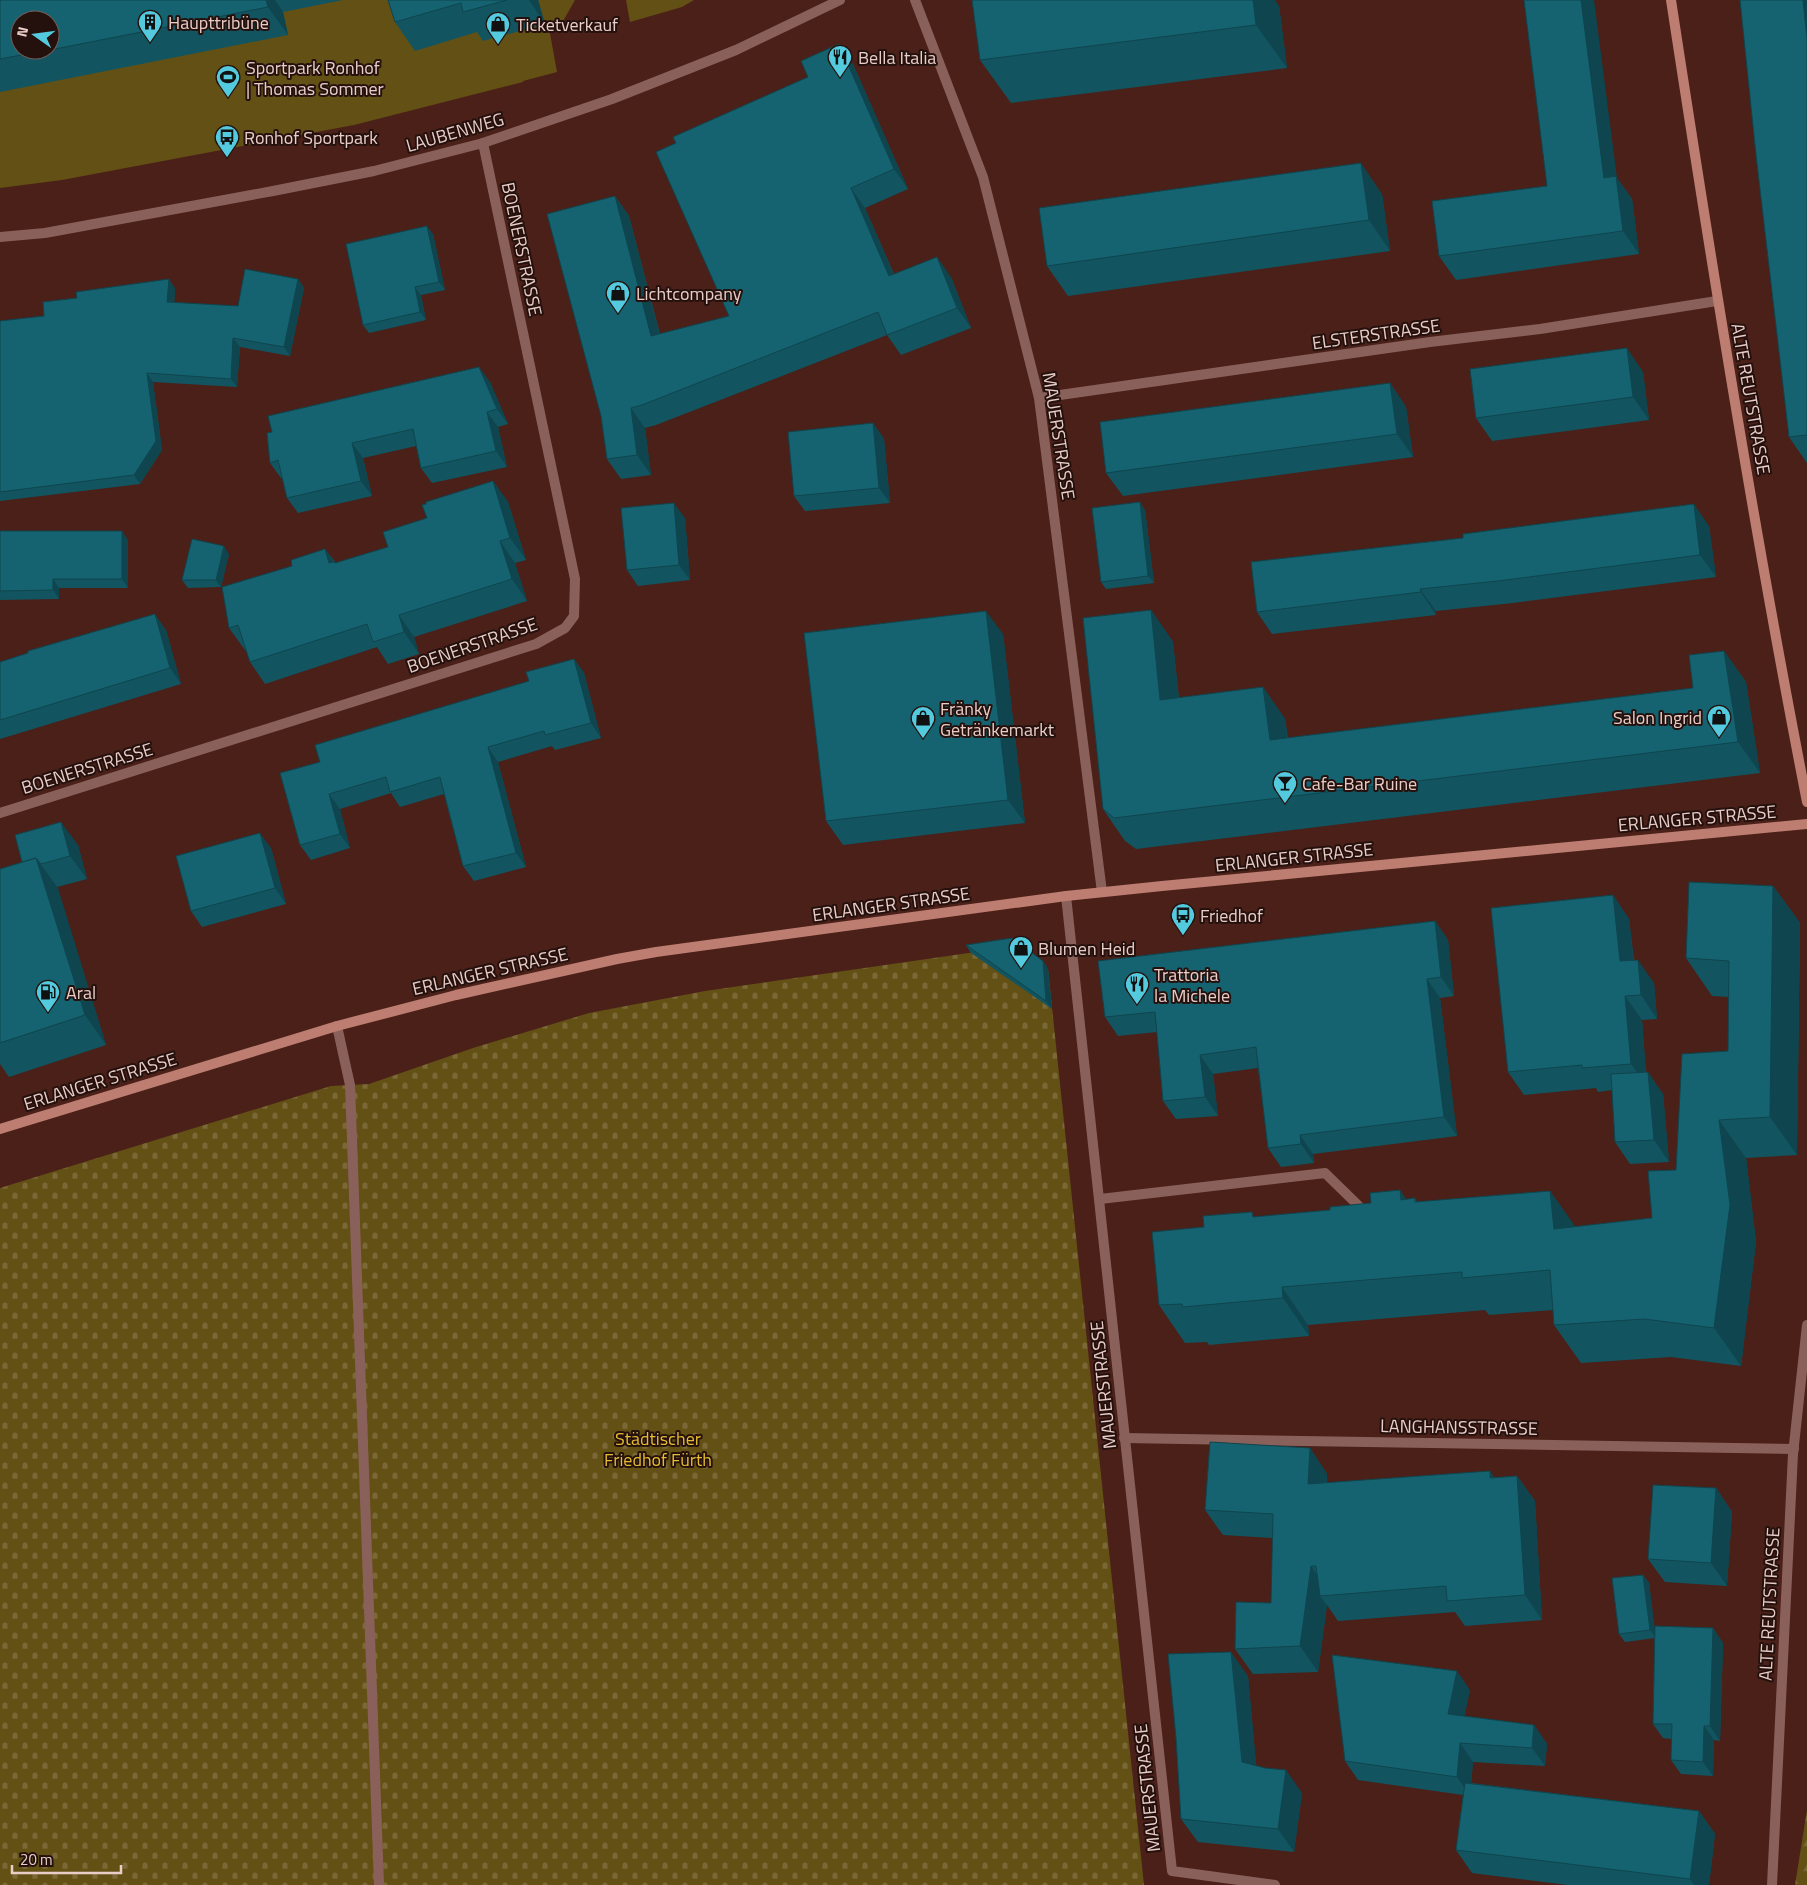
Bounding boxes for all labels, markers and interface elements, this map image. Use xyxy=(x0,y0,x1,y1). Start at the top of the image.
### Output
building icon: Haupttribüne xyxy=(137,9,163,43)
place label: Haupttribüne xyxy=(168,9,269,36)
north arrow xyxy=(10,10,60,60)
shop icon: Ticketverkauf xyxy=(485,11,511,45)
place label: Ticketverkauf xyxy=(516,11,618,38)
text: N xyxy=(11,24,33,39)
restaurant icon: Bella Italia xyxy=(827,44,853,78)
place label: Bella Italia xyxy=(858,44,936,71)
place label: Sportpark Ronhof | Thomas Sommer xyxy=(246,54,384,102)
sports icon: Sportpark Ronhof | Thomas Sommer xyxy=(215,64,241,98)
street label: LAUBENWEG xyxy=(403,105,507,159)
bus stop icon: Ronhof Sportpark xyxy=(214,124,240,158)
place label: Ronhof Sportpark xyxy=(244,124,378,151)
street label: BOENERSTRASSE xyxy=(495,179,549,319)
shop icon: Lichtcompany xyxy=(605,280,631,314)
place label: Lichtcompany xyxy=(636,280,742,307)
street label: ELSTERSTRASSE xyxy=(1310,312,1442,356)
street label: ALTE REUTSTRASSE xyxy=(1724,321,1778,477)
street label: MAUERSTRASSE xyxy=(1036,370,1082,502)
street label: BOENERSTRASSE xyxy=(403,610,541,680)
place label: Fränky Getränkemarkt xyxy=(940,695,1055,743)
place label: Salon Ingrid xyxy=(1613,704,1702,731)
shop icon: Salon Ingrid xyxy=(1706,704,1732,738)
shop icon: Fränky Getränkemarkt xyxy=(910,705,936,739)
street label: BOENERSTRASSE xyxy=(18,735,156,801)
bar icon: Cafe-Bar Ruine xyxy=(1272,770,1298,804)
place label: Cafe-Bar Ruine xyxy=(1302,770,1417,797)
street label: ERLANGER STRASSE xyxy=(1617,798,1777,838)
street label: ERLANGER STRASSE xyxy=(1214,835,1374,879)
street label: ERLANGER STRASSE xyxy=(810,880,972,928)
bus stop icon: Friedhof xyxy=(1170,902,1196,936)
place label: Friedhof xyxy=(1200,902,1263,929)
shop icon: Blumen Heid xyxy=(1008,935,1034,969)
place label: Blumen Heid xyxy=(1038,935,1135,962)
street label: ERLANGER STRASSE xyxy=(410,940,570,1002)
place label: Trattoria la Michele xyxy=(1154,961,1230,1009)
restaurant icon: Trattoria la Michele xyxy=(1124,971,1150,1005)
fuel station icon: Aral xyxy=(35,979,61,1013)
place label: Aral xyxy=(66,979,96,1006)
street label: ERLANGER STRASSE xyxy=(20,1045,180,1117)
street label: MAUERSTRASSE xyxy=(1083,1320,1123,1450)
street label: LANGHANSSTRASSE xyxy=(1380,1412,1538,1442)
park label: Städtischer Friedhof Fürth xyxy=(604,1425,712,1473)
street label: ALTE REUTSTRASSE xyxy=(1752,1527,1786,1681)
street label: MAUERSTRASSE xyxy=(1127,1723,1167,1853)
scale bar xyxy=(12,1842,121,1874)
text: 20 m xyxy=(20,1848,53,1871)

